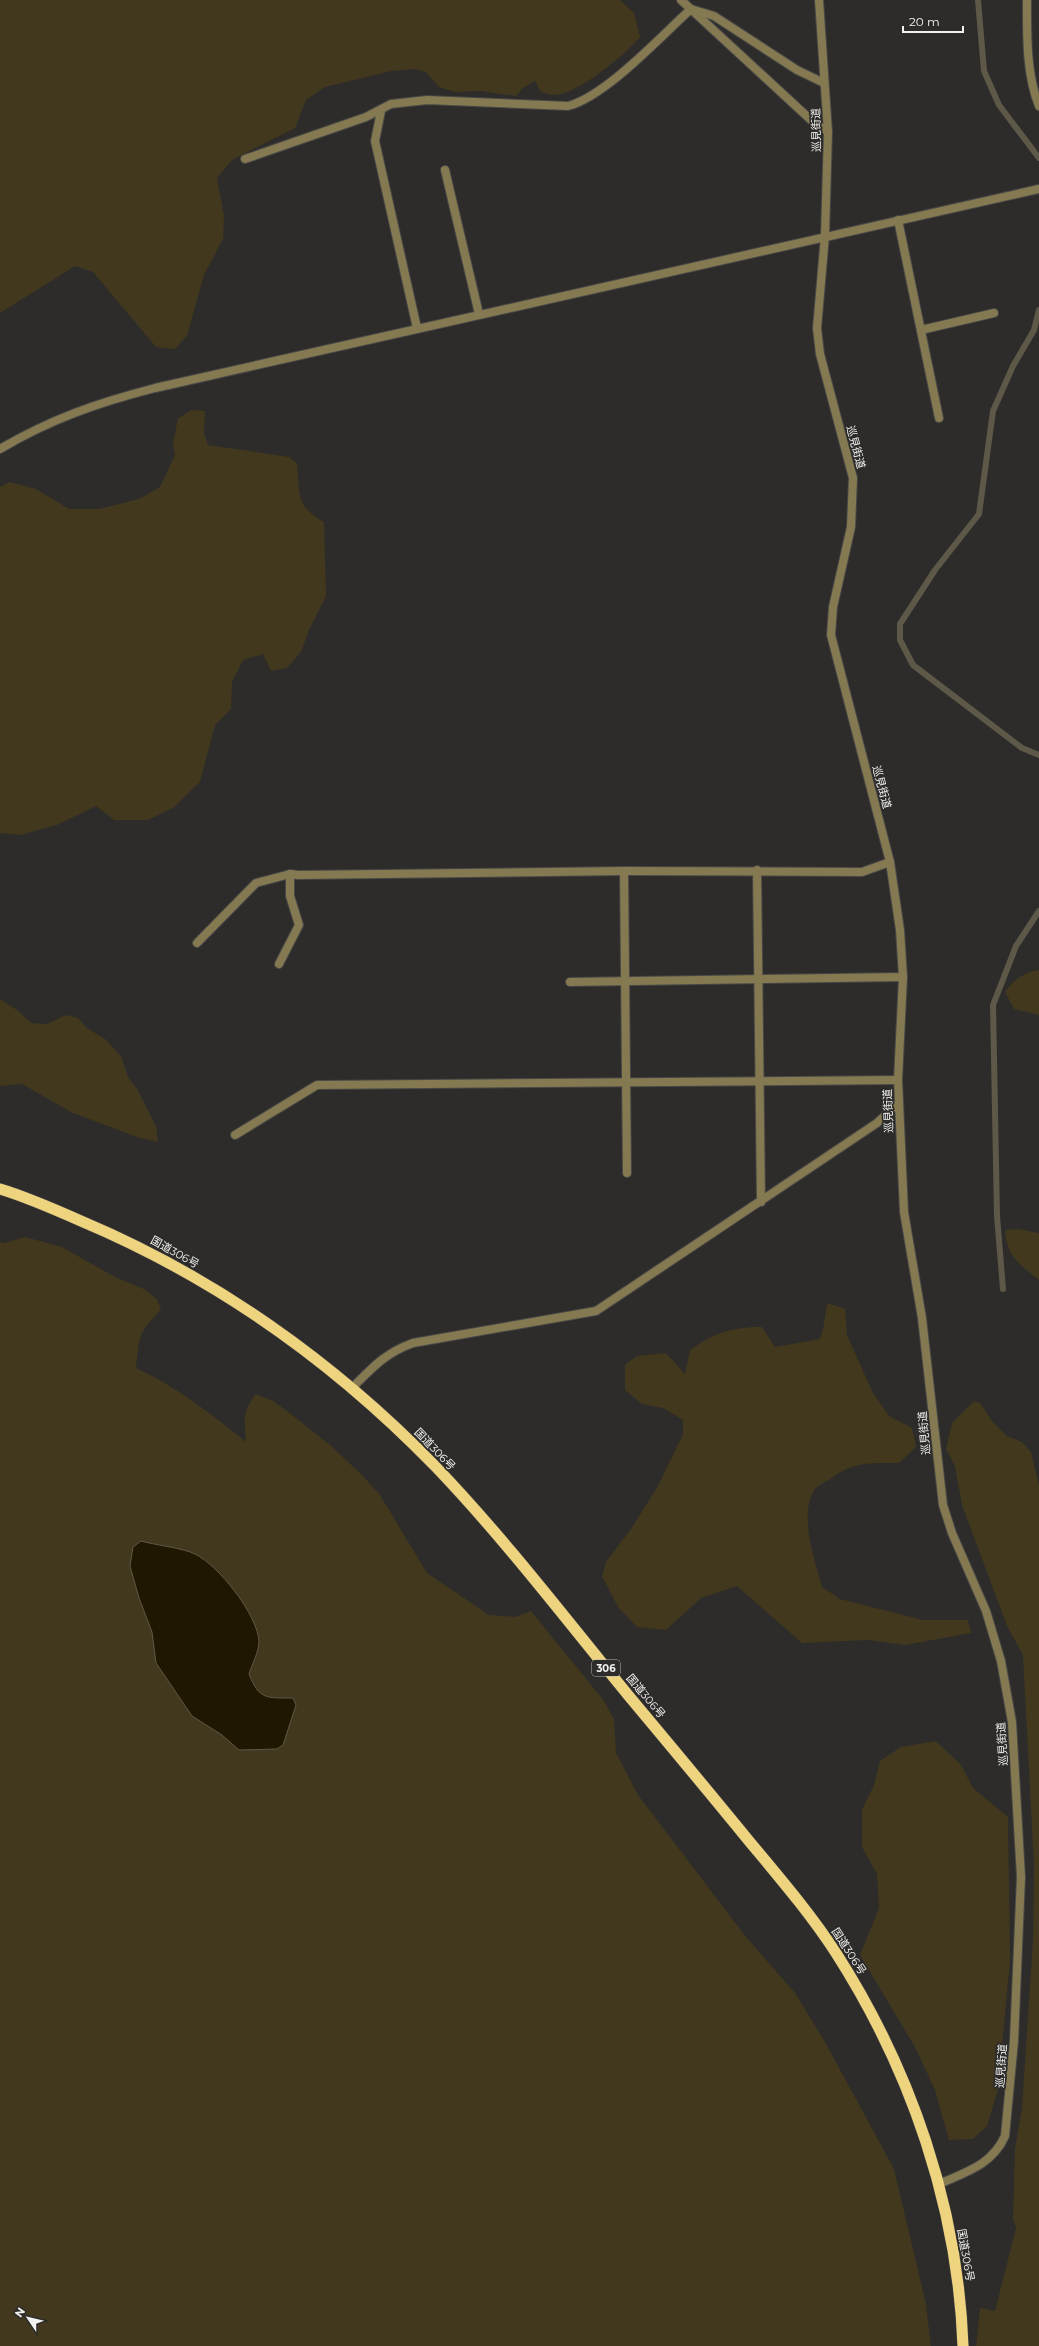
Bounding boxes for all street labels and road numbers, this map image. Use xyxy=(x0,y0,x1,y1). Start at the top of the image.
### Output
street label: 巡見街道 xyxy=(809,108,823,152)
street label: 巡見街道 xyxy=(844,424,868,470)
street label: 巡見街道 xyxy=(870,764,894,810)
street label: 巡見街道 xyxy=(880,1089,896,1133)
street label: 国道306号 xyxy=(148,1233,202,1271)
street label: 巡見街道 xyxy=(915,1410,933,1456)
street label: 国道306号 xyxy=(411,1425,459,1473)
road number: 306 xyxy=(592,1660,620,1676)
street label: 国道306号 xyxy=(624,1671,668,1721)
street label: 巡見街道 xyxy=(993,1722,1011,1766)
street label: 国道306号 xyxy=(829,1925,869,1977)
street label: 巡見街道 xyxy=(992,2044,1010,2088)
street label: 国道306号 xyxy=(954,2228,978,2282)

